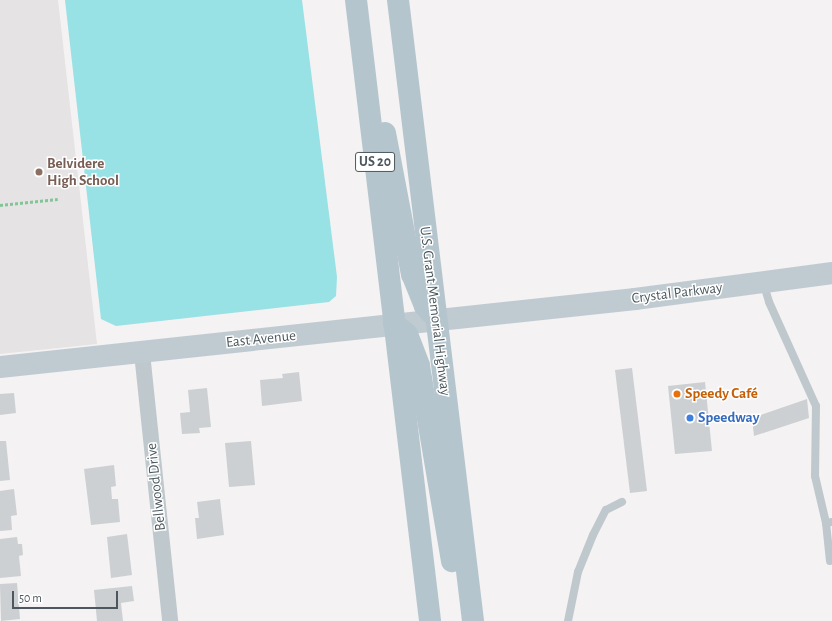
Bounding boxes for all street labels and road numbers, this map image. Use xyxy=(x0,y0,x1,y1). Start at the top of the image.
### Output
road number: US 20 xyxy=(355,150,395,174)
street label: U.S. Grant Memorial Highway xyxy=(416,225,454,397)
street label: Crystal Parkway xyxy=(631,279,723,307)
street label: East Avenue xyxy=(225,326,297,352)
street label: Bellwood Drive xyxy=(142,442,170,532)

